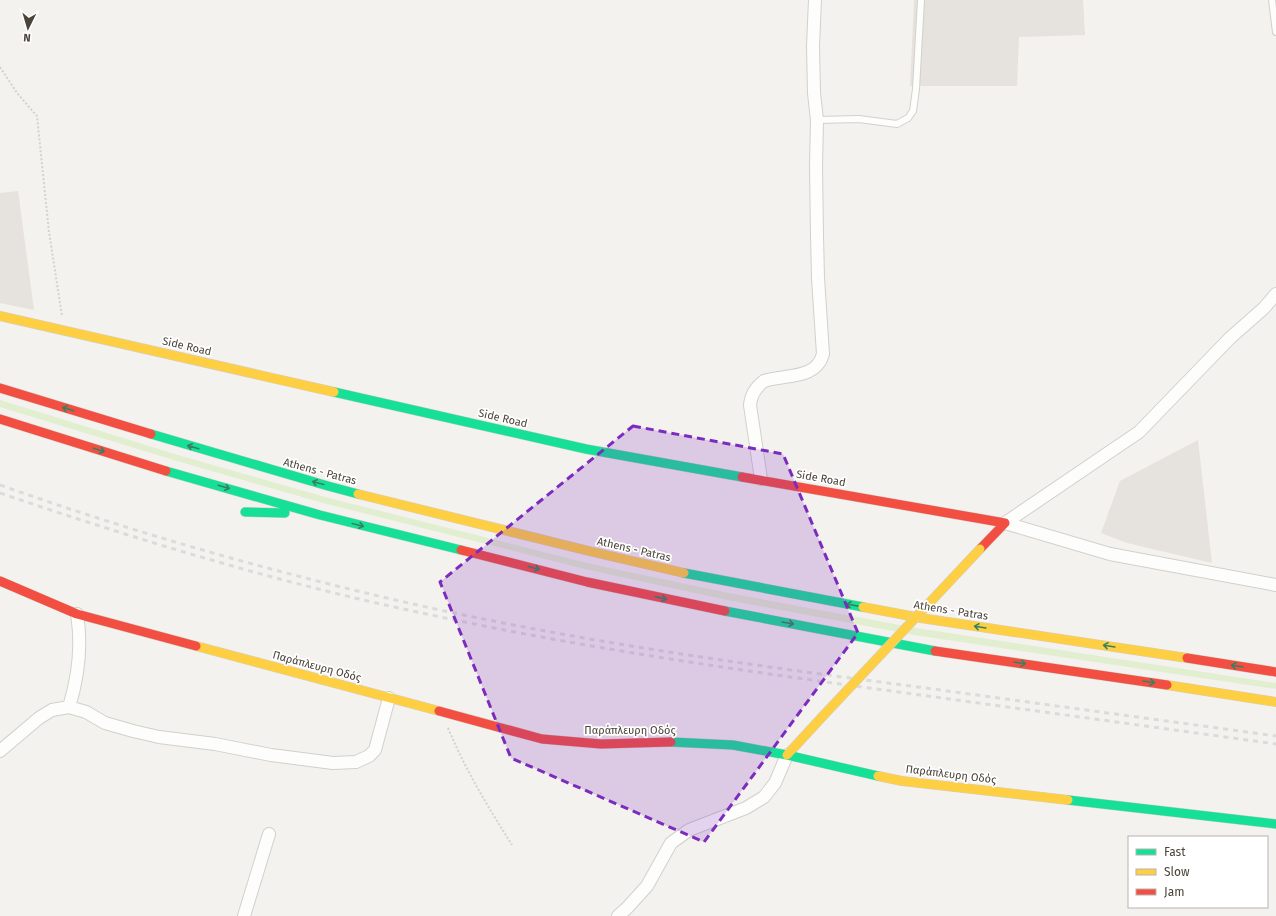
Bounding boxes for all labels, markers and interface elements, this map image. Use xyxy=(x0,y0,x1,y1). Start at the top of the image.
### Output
north arrow xyxy=(8,8,48,48)
text: N xyxy=(23,31,31,44)
street label: Side Road xyxy=(161,335,213,358)
one-way arrow xyxy=(63,405,75,413)
street label: Side Road xyxy=(477,407,529,430)
one-way arrow xyxy=(186,443,199,450)
one-way arrow xyxy=(93,447,106,454)
street label: Athens - Patras xyxy=(282,455,358,487)
street label: Side Road xyxy=(795,468,847,489)
one-way arrow xyxy=(311,479,324,486)
one-way arrow xyxy=(217,484,230,491)
one-way arrow xyxy=(351,521,364,529)
street label: Athens - Patras xyxy=(596,535,672,564)
one-way arrow xyxy=(527,565,540,573)
one-way arrow xyxy=(654,595,667,603)
street label: Athens - Patras xyxy=(913,598,989,623)
one-way arrow xyxy=(846,601,859,609)
one-way arrow xyxy=(781,619,794,627)
one-way arrow xyxy=(974,623,987,631)
one-way arrow xyxy=(1103,642,1116,650)
street label: Παράπλευρη Οδός xyxy=(271,648,363,685)
one-way arrow xyxy=(1013,659,1026,667)
one-way arrow xyxy=(1231,662,1244,670)
one-way arrow xyxy=(1142,679,1155,687)
street label: Παράπλευρη Οδός xyxy=(584,724,676,737)
street label: Παράπλευρη Οδός xyxy=(905,762,997,787)
legend xyxy=(1128,836,1268,908)
text: Fast xyxy=(1164,845,1186,859)
text: Slow xyxy=(1164,865,1190,879)
text: Jam xyxy=(1164,885,1184,899)

